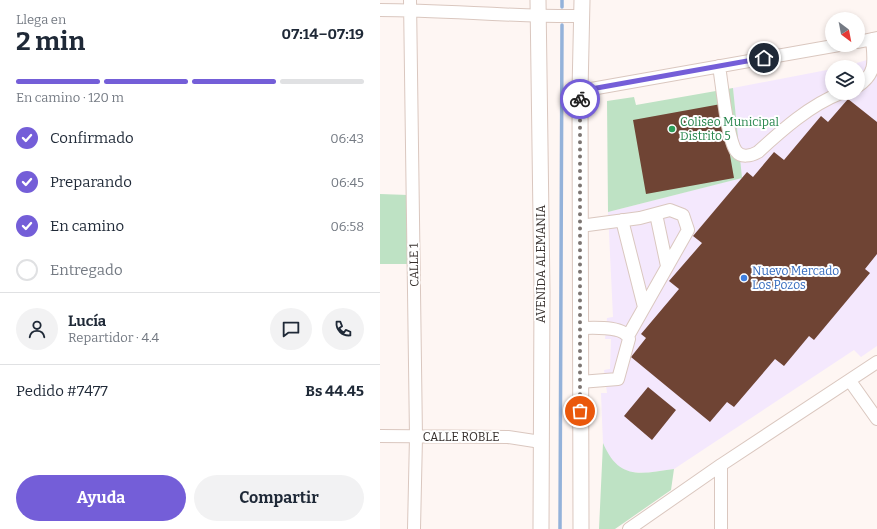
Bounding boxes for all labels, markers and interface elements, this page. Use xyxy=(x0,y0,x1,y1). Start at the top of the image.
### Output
text: Llega en xyxy=(16,12,66,27)
north arrow xyxy=(825,12,865,52)
map controls xyxy=(825,12,865,100)
text: 07:14–07:19 xyxy=(282,25,364,43)
text: 2 min xyxy=(16,26,85,57)
pin xyxy=(747,41,781,75)
icon: home xyxy=(753,47,775,69)
button: layers xyxy=(825,60,865,100)
courier xyxy=(560,79,600,119)
icon: bike xyxy=(569,88,591,110)
text: En camino · 120 m xyxy=(16,90,124,105)
place label: Coliseo Municipal Distrito 5 xyxy=(680,115,780,143)
marker: Coliseo Municipal Distrito 5 xyxy=(667,124,677,134)
icon: check xyxy=(16,127,38,149)
text: Confirmado xyxy=(50,129,134,147)
text: 06:43 xyxy=(330,131,364,146)
icon: check xyxy=(16,171,38,193)
text: Preparando xyxy=(50,173,132,191)
text: 06:45 xyxy=(331,175,364,190)
street label: AVENIDA ALEMANIA xyxy=(534,204,548,323)
icon: check xyxy=(16,215,38,237)
text: En camino xyxy=(50,217,124,235)
text: 06:58 xyxy=(331,219,364,234)
street label: CALLE 1 xyxy=(407,243,421,287)
text: Entregado xyxy=(50,261,123,279)
place label: Nuevo Mercado Los Pozos xyxy=(752,264,839,292)
marker: Nuevo Mercado Los Pozos xyxy=(739,273,749,283)
button: person xyxy=(16,308,58,350)
button: chat xyxy=(270,308,312,350)
button: phone xyxy=(322,308,364,350)
text: Lucía xyxy=(68,312,106,330)
text: Repartidor · 4.4 xyxy=(68,330,159,345)
text: Pedido #7477 xyxy=(16,382,108,400)
text: Bs 44.45 xyxy=(305,382,364,400)
pin xyxy=(563,394,597,428)
icon: bag xyxy=(569,400,591,422)
street label: CALLE ROBLE xyxy=(423,430,499,444)
button: Ayuda xyxy=(16,475,186,521)
button: Compartir xyxy=(194,475,364,521)

